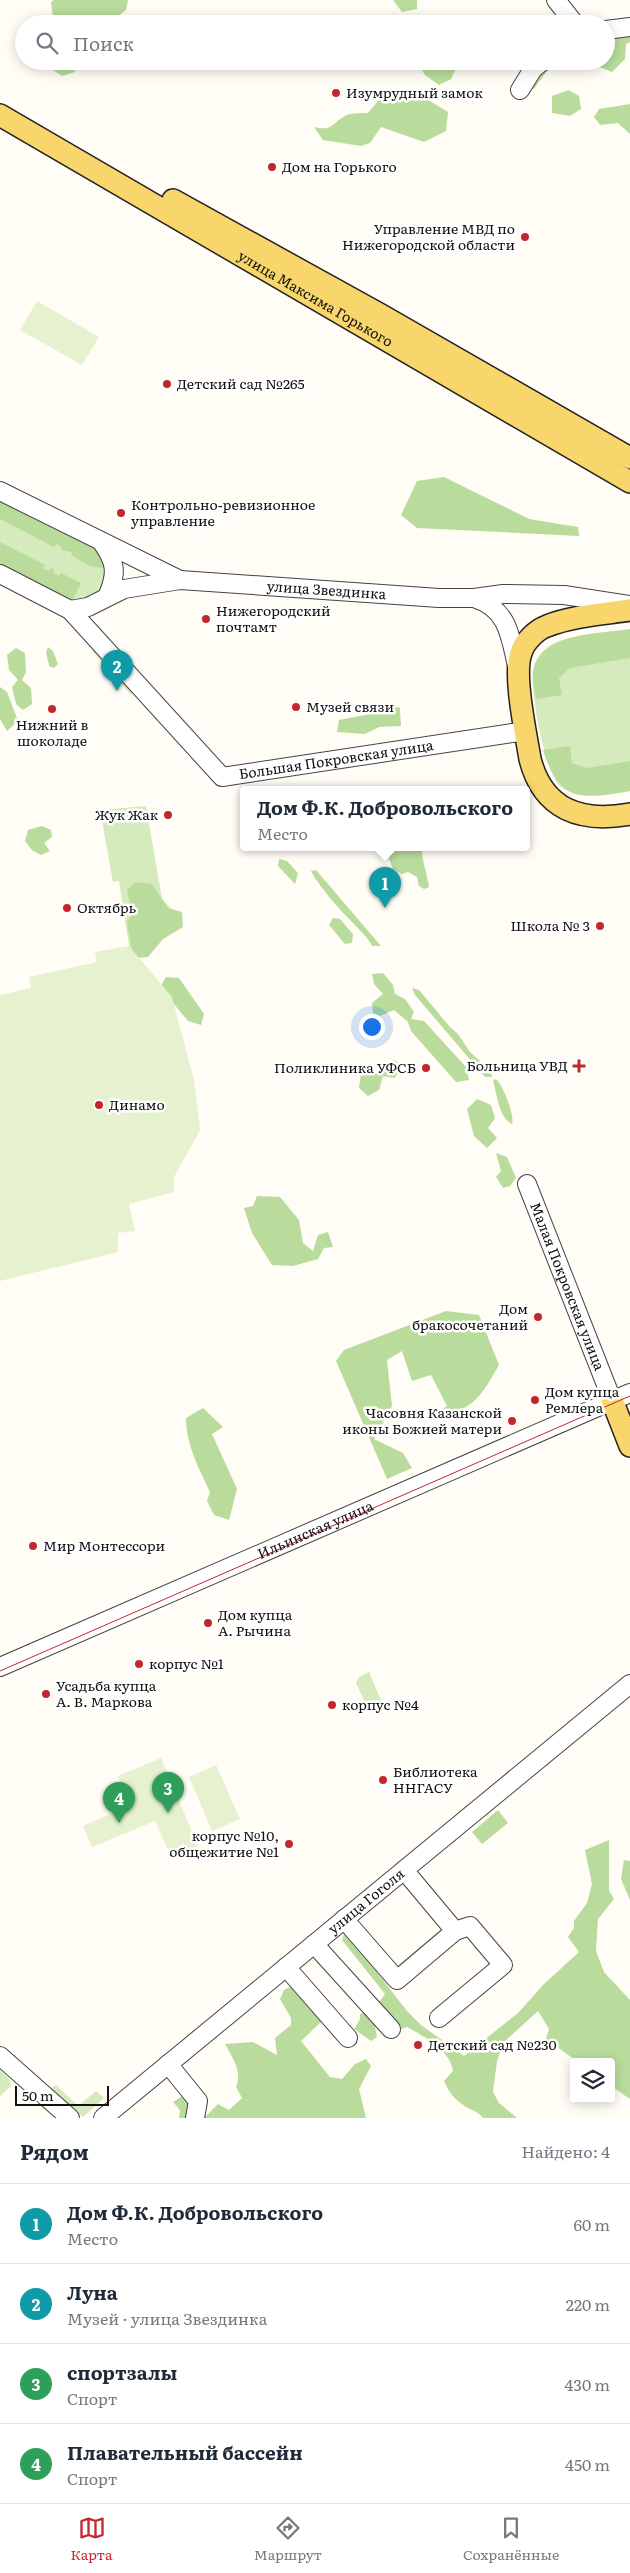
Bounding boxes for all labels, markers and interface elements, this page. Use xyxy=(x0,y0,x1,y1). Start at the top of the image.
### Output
search box xyxy=(15,15,615,70)
icon: search xyxy=(33,29,61,57)
text: Поиск xyxy=(73,29,134,57)
place label: Изумрудный замок xyxy=(346,82,483,102)
marker: Изумрудный замок xyxy=(330,87,342,99)
place label: Дом на Горького xyxy=(282,156,397,176)
marker: Дом на Горького xyxy=(266,161,278,173)
place label: Управление МВД по Нижегородской области xyxy=(342,218,515,254)
marker: Управление МВД по Нижегородской области xyxy=(519,231,531,243)
street label: улица Максима Горького xyxy=(235,245,397,351)
place label: Детский сад №265 xyxy=(177,373,305,393)
marker: Детский сад №265 xyxy=(161,378,173,390)
place label: Контрольно-ревизионное управление xyxy=(131,494,315,530)
marker: Контрольно-ревизионное управление xyxy=(115,507,127,519)
street label: улица Звездинка xyxy=(266,575,387,603)
place label: Нижегородский почтамт xyxy=(216,600,331,636)
marker: Нижегородский почтамт xyxy=(200,613,212,625)
pin: 2 xyxy=(101,650,133,691)
place label: Музей связи xyxy=(306,696,394,716)
marker: Музей связи xyxy=(290,701,302,713)
marker: Нижний в шоколаде xyxy=(46,703,58,715)
place label: Нижний в шоколаде xyxy=(16,714,88,750)
street label: Большая Покровская улица xyxy=(237,734,435,783)
popup xyxy=(240,786,530,851)
text: Дом Ф.К. Добровольского xyxy=(257,793,513,821)
place label: Жук Жак xyxy=(95,804,159,824)
marker: Жук Жак xyxy=(162,809,174,821)
text: Место xyxy=(257,821,308,845)
pin: 1 xyxy=(369,867,401,908)
place label: Октябрь xyxy=(77,897,137,917)
marker: Октябрь xyxy=(61,902,73,914)
place label: Школа № 3 xyxy=(510,915,590,935)
marker: Школа № 3 xyxy=(594,920,606,932)
your location xyxy=(359,1014,385,1040)
place label: Больница УВД xyxy=(467,1055,568,1075)
place label: Поликлиника УФСБ xyxy=(274,1057,416,1077)
marker: Больница УВД xyxy=(572,1059,586,1073)
marker: Поликлиника УФСБ xyxy=(420,1062,432,1074)
place label: Динамо xyxy=(109,1094,165,1114)
marker: Динамо xyxy=(93,1099,105,1111)
street label: Малая Покровская улица xyxy=(526,1199,611,1374)
place label: Дом бракосочетаний xyxy=(412,1298,528,1334)
marker: Дом бракосочетаний xyxy=(532,1311,544,1323)
place label: Дом купца Ремлера xyxy=(545,1381,620,1417)
marker: Дом купца Ремлера xyxy=(529,1394,541,1406)
place label: Часовня Казанской иконы Божией матери xyxy=(342,1402,502,1438)
marker: Часовня Казанской иконы Божией матери xyxy=(506,1415,518,1427)
street label: Ильинская улица xyxy=(254,1495,377,1563)
place label: Мир Монтессори xyxy=(43,1535,165,1555)
marker: Мир Монтессори xyxy=(27,1540,39,1552)
place label: Дом купца А. Рычина xyxy=(218,1604,293,1640)
marker: Дом купца А. Рычина xyxy=(202,1617,214,1629)
place label: корпус №1 xyxy=(149,1653,224,1673)
marker: корпус №1 xyxy=(133,1658,145,1670)
place label: Усадьба купца А. В. Маркова xyxy=(56,1675,157,1711)
marker: Усадьба купца А. В. Маркова xyxy=(40,1688,52,1700)
place label: корпус №4 xyxy=(342,1694,419,1714)
marker: корпус №4 xyxy=(326,1699,338,1711)
place label: Библиотека ННГАСУ xyxy=(393,1761,478,1797)
pin: 3 xyxy=(152,1772,184,1813)
marker: Библиотека ННГАСУ xyxy=(377,1774,389,1786)
pin: 4 xyxy=(103,1782,135,1823)
place label: корпус №10, общежитие №1 xyxy=(169,1825,279,1861)
marker: корпус №10, общежитие №1 xyxy=(283,1838,295,1850)
street label: улица Гоголя xyxy=(323,1863,408,1938)
place label: Детский сад №230 xyxy=(428,2034,557,2054)
marker: Детский сад №230 xyxy=(412,2039,424,2051)
map controls xyxy=(570,2058,615,2103)
button: layers xyxy=(570,2058,615,2103)
scale bar xyxy=(15,2083,109,2106)
text: 50 m xyxy=(22,2085,54,2105)
text: Рядом xyxy=(20,2135,89,2166)
text: Найдено: 4 xyxy=(522,2139,610,2163)
text: Дом Ф.К. Добровольского xyxy=(67,2198,323,2226)
text: 1 xyxy=(33,2212,39,2236)
text: 60 m xyxy=(573,2212,610,2236)
text: Место xyxy=(67,2226,118,2250)
text: Луна xyxy=(67,2278,118,2306)
text: 2 xyxy=(32,2292,40,2316)
text: 220 m xyxy=(566,2292,610,2316)
text: Музей · улица Звездинка xyxy=(67,2306,267,2330)
text: спортзалы xyxy=(67,2358,177,2386)
text: 3 xyxy=(32,2372,40,2396)
text: 430 m xyxy=(565,2372,610,2396)
text: Спорт xyxy=(67,2386,117,2410)
text: Плавательный бассейн xyxy=(67,2438,303,2466)
text: 4 xyxy=(31,2452,41,2476)
text: 450 m xyxy=(565,2452,610,2476)
text: Спорт xyxy=(67,2466,117,2490)
tab: Карта xyxy=(71,2514,113,2564)
tab: Маршрут xyxy=(254,2514,322,2564)
tab: Сохранённые xyxy=(463,2514,559,2564)

